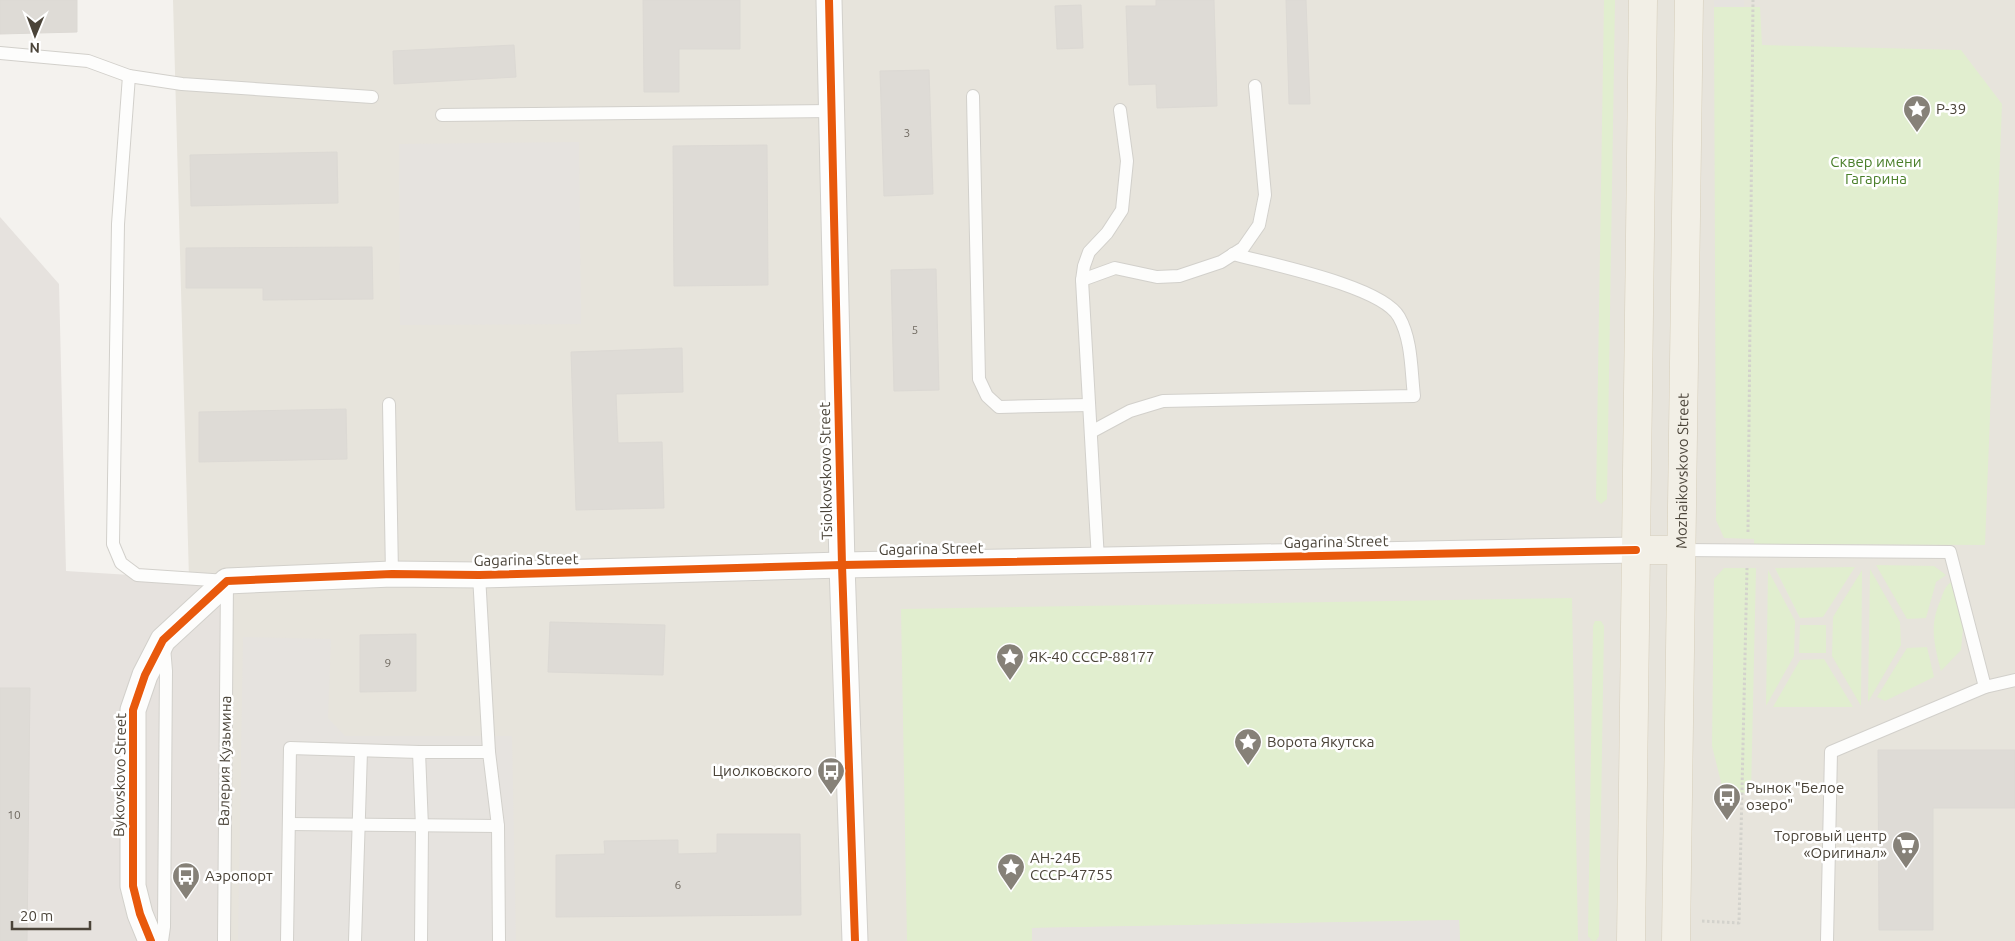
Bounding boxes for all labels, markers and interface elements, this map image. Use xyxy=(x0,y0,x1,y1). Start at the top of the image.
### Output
north arrow xyxy=(10,10,60,60)
text: N xyxy=(29,40,40,56)
place icon: P-39 xyxy=(1902,94,1932,133)
place label: P-39 xyxy=(1936,100,1966,117)
house number: 3 xyxy=(904,126,910,139)
park label: Сквер имени Гагарина xyxy=(1830,153,1922,187)
house number: 5 xyxy=(912,323,918,336)
street label: Mozhaikovskovo Street xyxy=(1672,393,1692,549)
street label: Tsiolkovskovo Street xyxy=(816,402,835,540)
street label: Gagarina Street xyxy=(1283,532,1389,551)
street label: Gagarina Street xyxy=(878,539,984,558)
street label: Gagarina Street xyxy=(473,550,579,569)
place icon: ЯК-40 СССР-88177 xyxy=(995,642,1025,681)
place label: ЯК-40 СССР-88177 xyxy=(1029,648,1155,665)
house number: 9 xyxy=(385,656,391,669)
street label: Валерия Кузьмина xyxy=(215,696,234,826)
street label: Bykovskovo Street xyxy=(110,713,129,837)
place icon: Ворота Якутска xyxy=(1233,727,1263,766)
place label: Ворота Якутска xyxy=(1267,733,1374,750)
bus stop icon: Циолковского xyxy=(816,756,846,795)
place label: Циолковского xyxy=(713,762,812,779)
place label: Рынок "Белое озеро" xyxy=(1746,779,1844,813)
bus stop icon: Рынок "Белое озеро" xyxy=(1712,782,1742,821)
house number: 10 xyxy=(7,808,21,821)
place label: Торговый центр «Оригинал» xyxy=(1774,827,1887,861)
supermarket icon: Торговый центр «Оригинал» xyxy=(1891,830,1921,869)
place label: АН-24Б СССР-47755 xyxy=(1030,849,1113,883)
place icon: АН-24Б СССР-47755 xyxy=(996,852,1026,891)
bus stop icon: Аэропорт xyxy=(171,861,201,900)
place label: Аэропорт xyxy=(205,867,273,884)
house number: 6 xyxy=(675,878,682,891)
scale bar xyxy=(12,898,90,930)
text: 20 m xyxy=(20,907,53,924)

